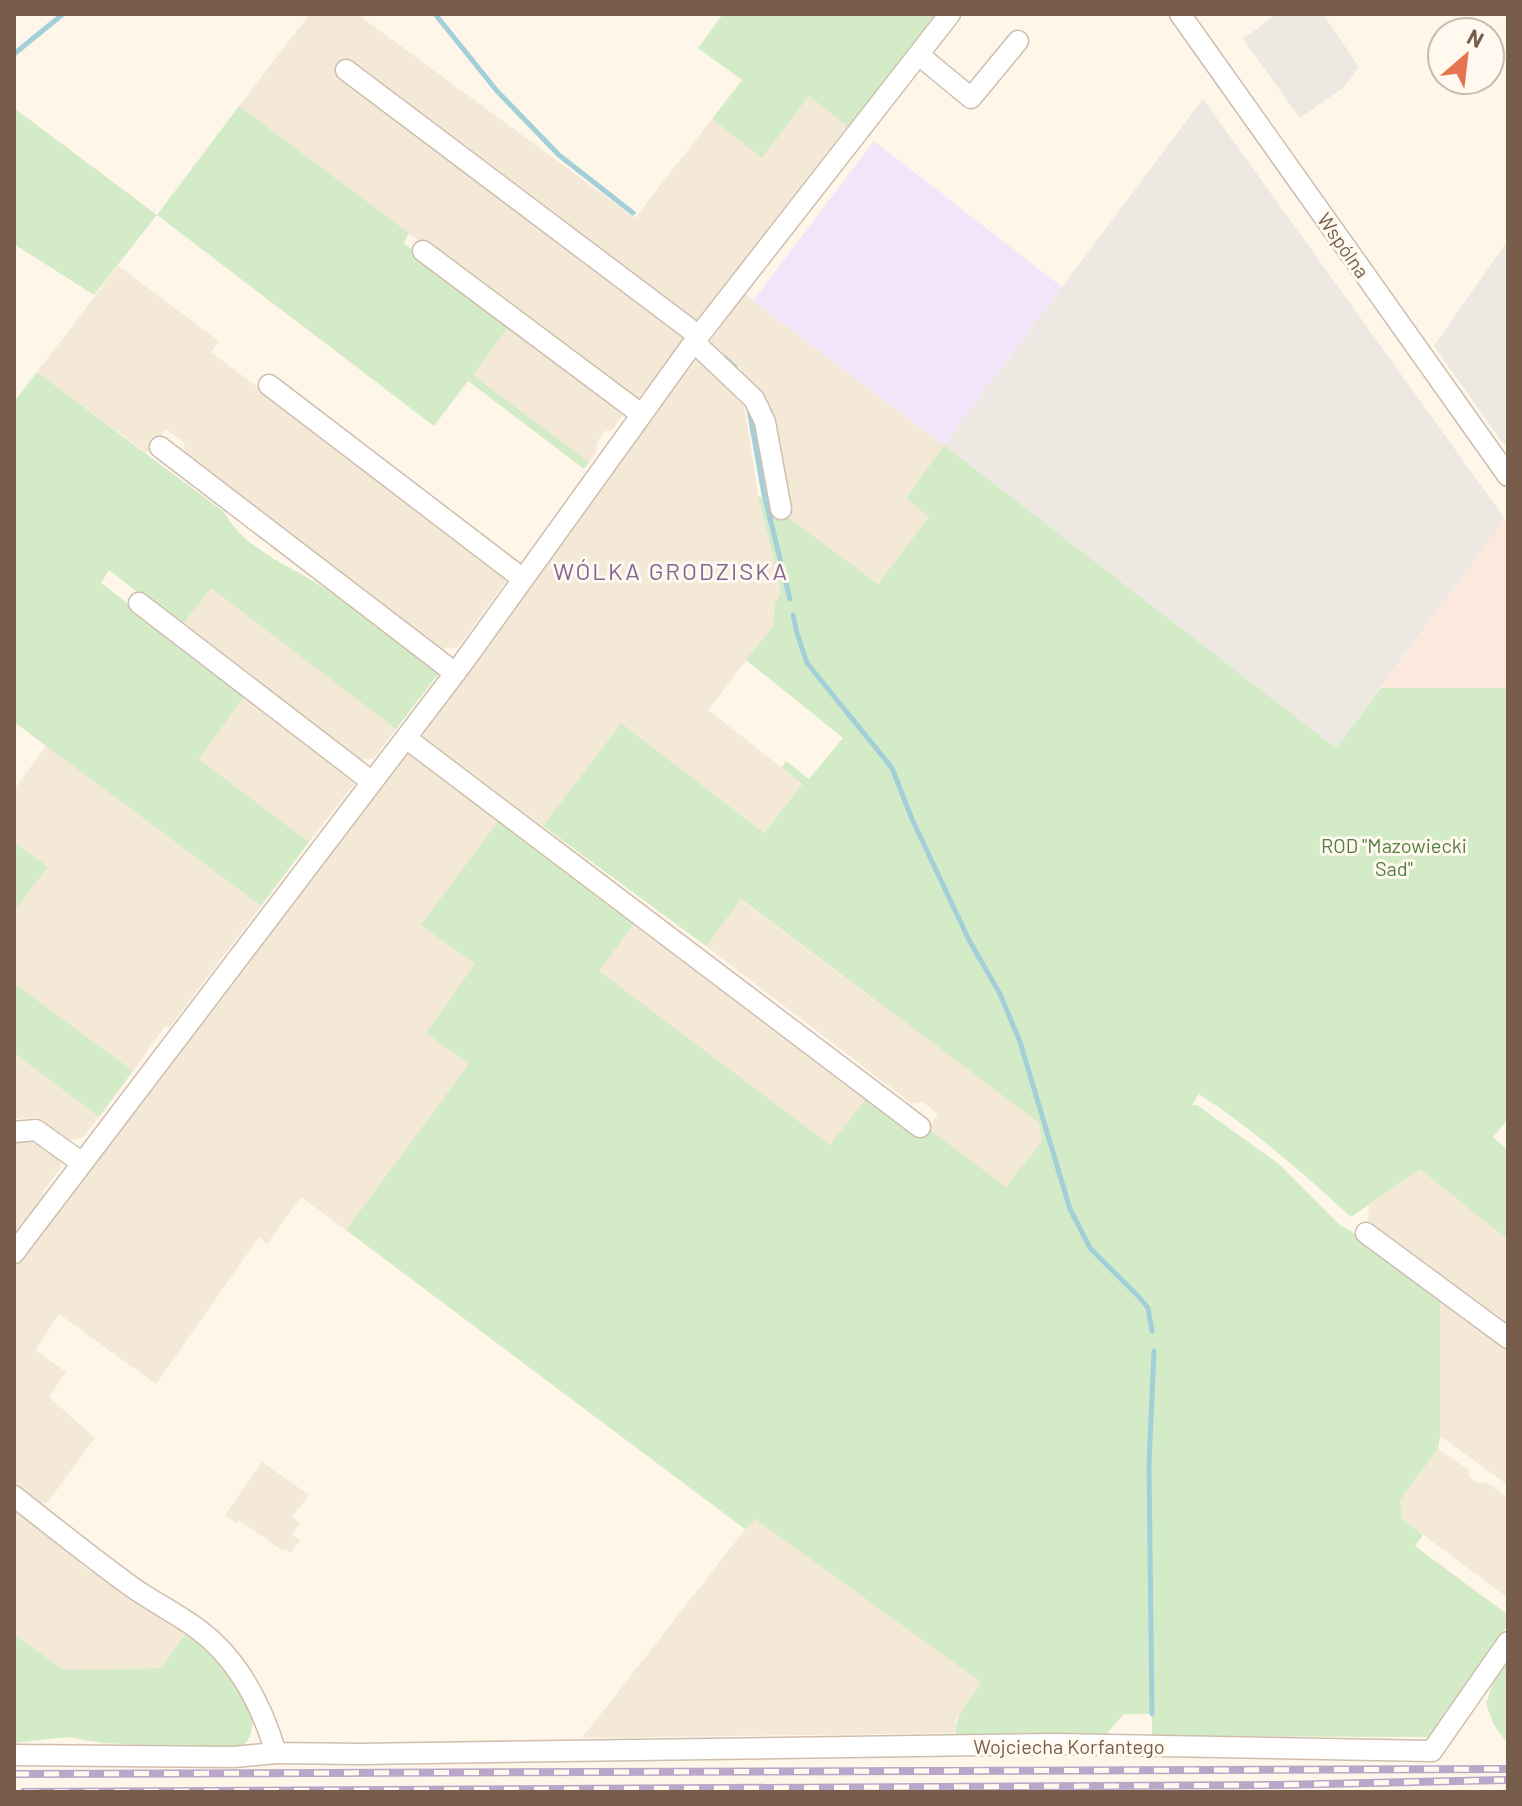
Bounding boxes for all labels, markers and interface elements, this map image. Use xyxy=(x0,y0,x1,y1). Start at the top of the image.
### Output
north arrow xyxy=(1426,16,1506,96)
text: N xyxy=(1463,23,1488,52)
street label: Wspólna xyxy=(1313,208,1375,282)
district label: WÓLKA GRODZISKA xyxy=(553,556,789,585)
park label: ROD "Mazowiecki Sad" xyxy=(1321,833,1467,880)
street label: Wojciecha Korfantego xyxy=(973,1734,1165,1758)

